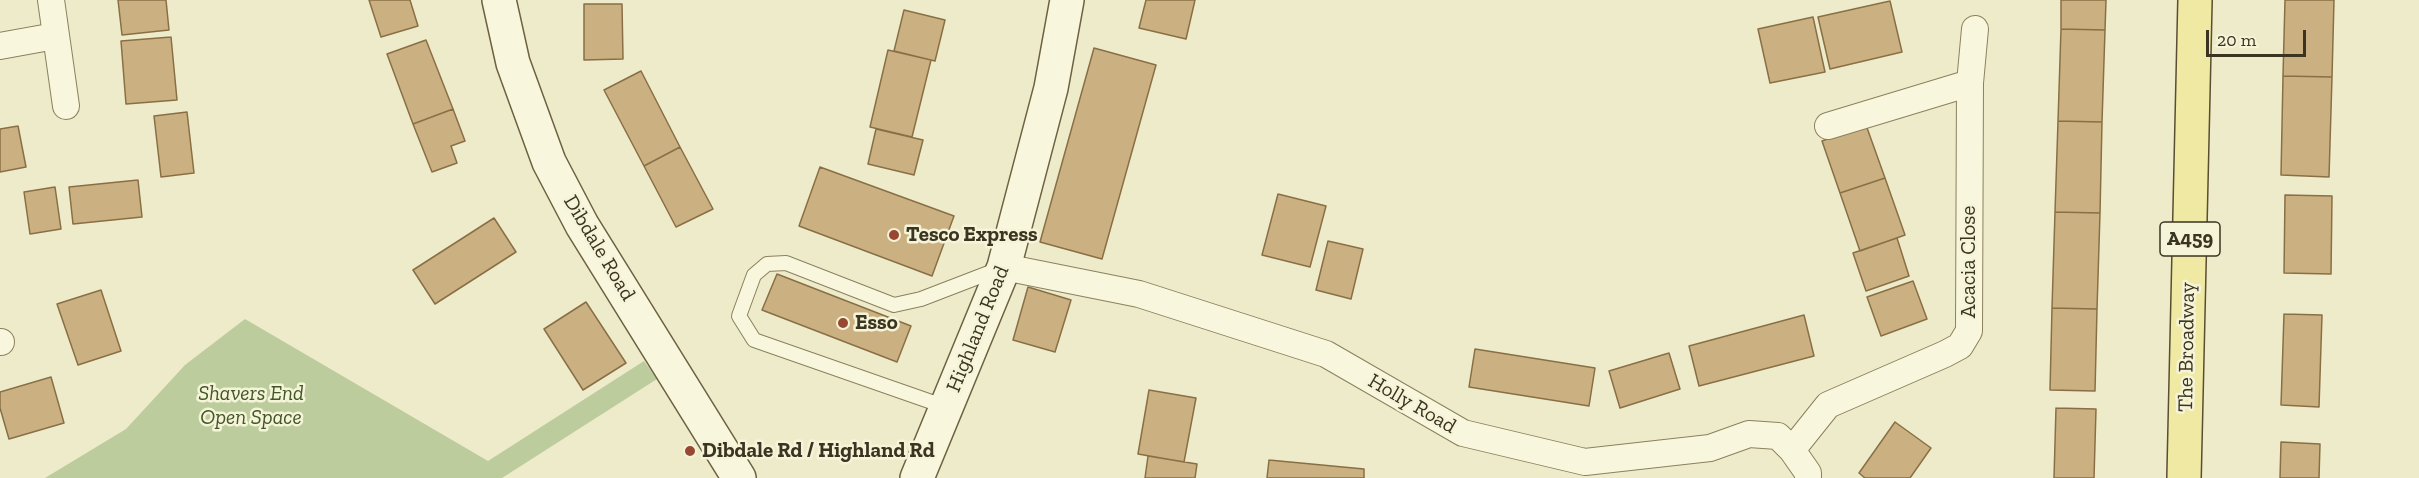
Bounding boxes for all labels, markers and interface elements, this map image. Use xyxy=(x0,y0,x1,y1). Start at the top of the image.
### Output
scale bar xyxy=(2209,18,2310,56)
text: 20 m xyxy=(2217,29,2256,51)
street label: Dibdale Road xyxy=(558,191,640,305)
street label: Acacia Close xyxy=(1956,206,1982,318)
place label: Tesco Express xyxy=(906,222,1038,248)
road number: A459 xyxy=(2160,222,2220,256)
marker: Tesco Express xyxy=(887,228,901,242)
street label: Highland Road xyxy=(941,262,1015,396)
street label: The Broadway xyxy=(2173,282,2201,412)
place label: Esso xyxy=(855,310,898,336)
marker: Esso xyxy=(836,316,850,330)
street label: Holly Road xyxy=(1363,369,1461,439)
park label: Shavers End Open Space xyxy=(198,381,304,431)
place label: Dibdale Rd / Highland Rd xyxy=(702,438,935,464)
marker: Dibdale Rd / Highland Rd xyxy=(683,444,697,458)

